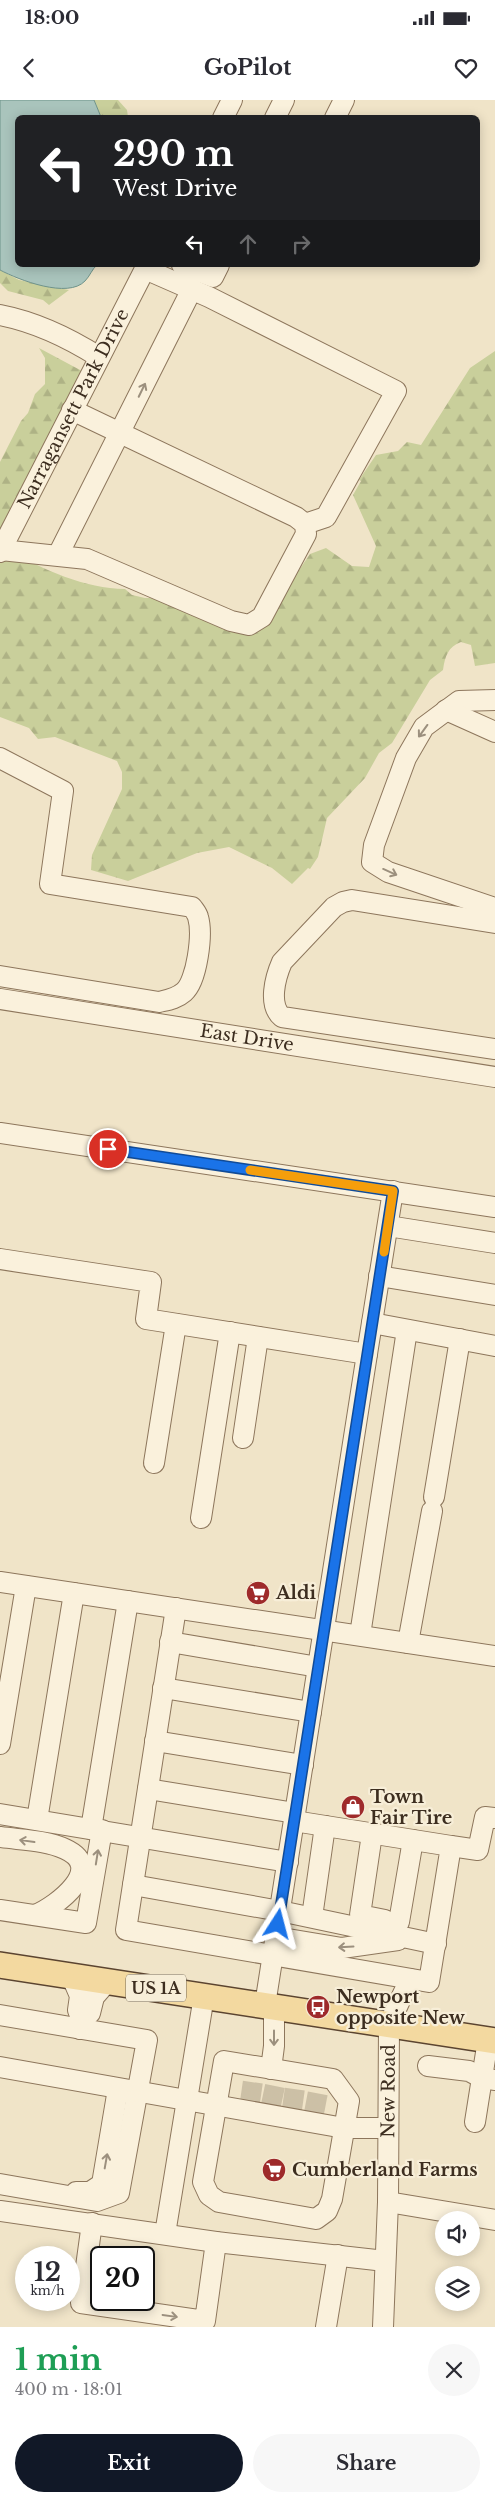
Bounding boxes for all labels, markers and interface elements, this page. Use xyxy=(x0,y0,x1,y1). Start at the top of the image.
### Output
text: 18:00 xyxy=(25,6,79,29)
icon: back xyxy=(15,54,43,82)
text: GoPilot xyxy=(204,54,291,81)
icon: heart xyxy=(452,54,480,82)
text: 290 m xyxy=(113,132,234,175)
icon: left xyxy=(30,135,95,200)
text: West Drive xyxy=(113,175,237,202)
icon: left xyxy=(181,230,209,258)
icon: ahead xyxy=(234,230,262,258)
icon: right xyxy=(287,230,315,258)
street label: Narragansett Park Drive xyxy=(13,305,134,512)
one-way arrow xyxy=(137,382,147,397)
one-way arrow xyxy=(418,724,428,738)
one-way arrow xyxy=(382,868,397,878)
street label: East Drive xyxy=(198,1020,295,1056)
pin xyxy=(87,1128,129,1170)
icon: arrive xyxy=(94,1135,122,1163)
supermarket icon: Aldi xyxy=(245,1580,271,1606)
place label: Aldi xyxy=(275,1582,316,1604)
place label: Town Fair Tire xyxy=(370,1786,452,1829)
shop icon: Town Fair Tire xyxy=(340,1794,366,1820)
one-way arrow xyxy=(19,1836,35,1846)
one-way arrow xyxy=(93,1850,103,1866)
position arrow xyxy=(251,1897,303,1949)
one-way arrow xyxy=(339,1942,355,1951)
road number: US 1A xyxy=(126,1975,186,2002)
place label: Newport opposite New xyxy=(336,1986,466,2029)
bus stop icon: Newport opposite New xyxy=(305,1994,331,2020)
one-way arrow xyxy=(269,2029,279,2045)
street label: New Road xyxy=(377,2044,400,2138)
one-way arrow xyxy=(101,2154,111,2170)
supermarket icon: Cumberland Farms xyxy=(261,2157,287,2183)
place label: Cumberland Farms xyxy=(292,2159,478,2181)
map controls xyxy=(435,2211,480,2311)
button: sound xyxy=(435,2211,480,2256)
speed limit sign: 20 xyxy=(90,2246,155,2311)
text: 12 xyxy=(34,2257,61,2288)
button: layers xyxy=(435,2266,480,2311)
text: km/h xyxy=(30,2283,65,2298)
one-way arrow xyxy=(162,2311,178,2321)
text: 1 min xyxy=(15,2341,102,2378)
button: close xyxy=(428,2344,480,2396)
text: 400 m · 18:01 xyxy=(15,2379,123,2399)
button: Exit xyxy=(15,2434,243,2492)
button: Share xyxy=(253,2434,480,2492)

